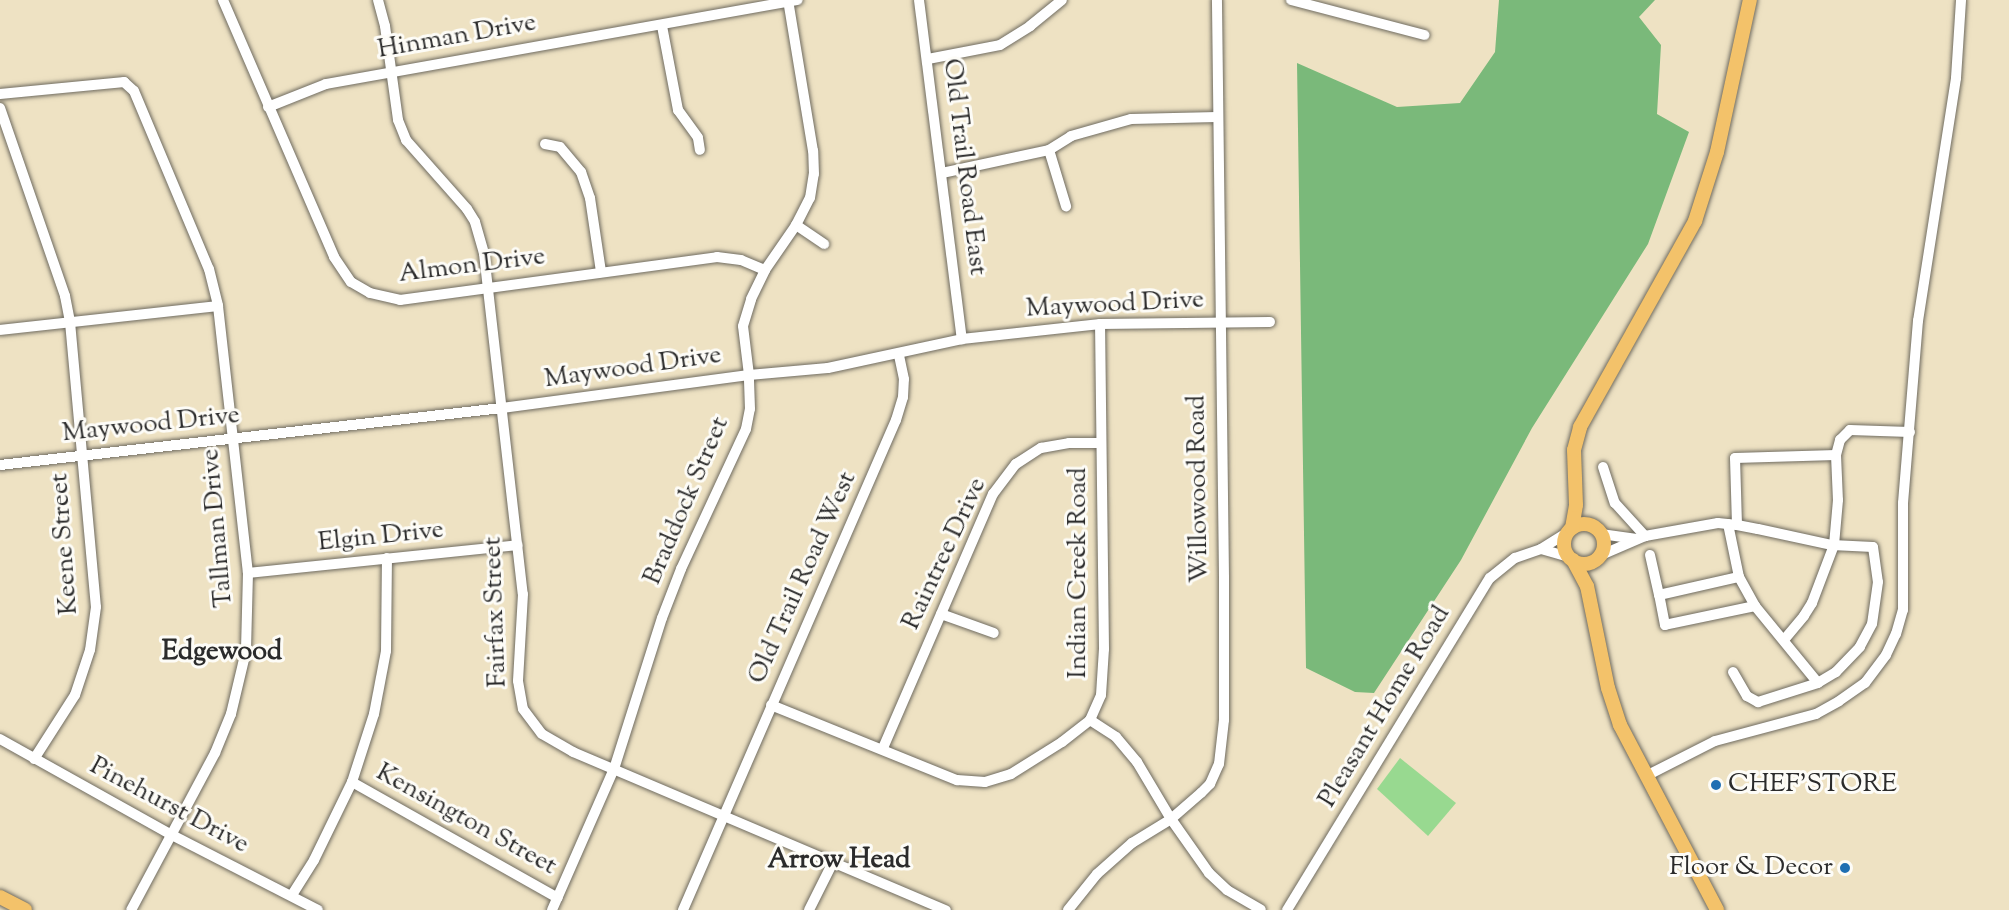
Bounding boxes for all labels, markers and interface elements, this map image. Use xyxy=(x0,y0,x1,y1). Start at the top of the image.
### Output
street label: Hinman Drive xyxy=(375,8,539,66)
street label: Old Trail Road East xyxy=(935,57,993,277)
street label: Almon Drive xyxy=(397,242,547,290)
street label: Maywood Drive xyxy=(1025,285,1205,325)
street label: Maywood Drive xyxy=(543,340,723,396)
street label: Willowood Road xyxy=(1182,395,1216,583)
street label: Maywood Drive xyxy=(61,400,241,450)
street label: Braddock Street xyxy=(638,412,736,590)
street label: Tallman Drive xyxy=(196,447,240,609)
street label: Old Trail Road West xyxy=(742,467,864,689)
street label: Indian Creek Road xyxy=(1063,467,1095,679)
street label: Keene Street xyxy=(44,472,86,616)
street label: Raintree Drive xyxy=(896,473,994,635)
street label: Elgin Drive xyxy=(317,515,445,559)
street label: Fairfax Street xyxy=(478,536,514,688)
street label: Pleasant Home Road xyxy=(1312,601,1458,813)
district label: Edgewood xyxy=(162,637,282,669)
street label: Pinehurst Drive xyxy=(84,751,254,861)
street label: Kensington Street xyxy=(370,757,562,883)
place label: CHEF'STORE xyxy=(1728,769,1897,801)
marker: CHEF'STORE xyxy=(1709,778,1723,792)
district label: Arrow Head xyxy=(768,845,910,877)
place label: Floor & Decor xyxy=(1669,852,1833,884)
marker: Floor & Decor xyxy=(1838,861,1852,875)

